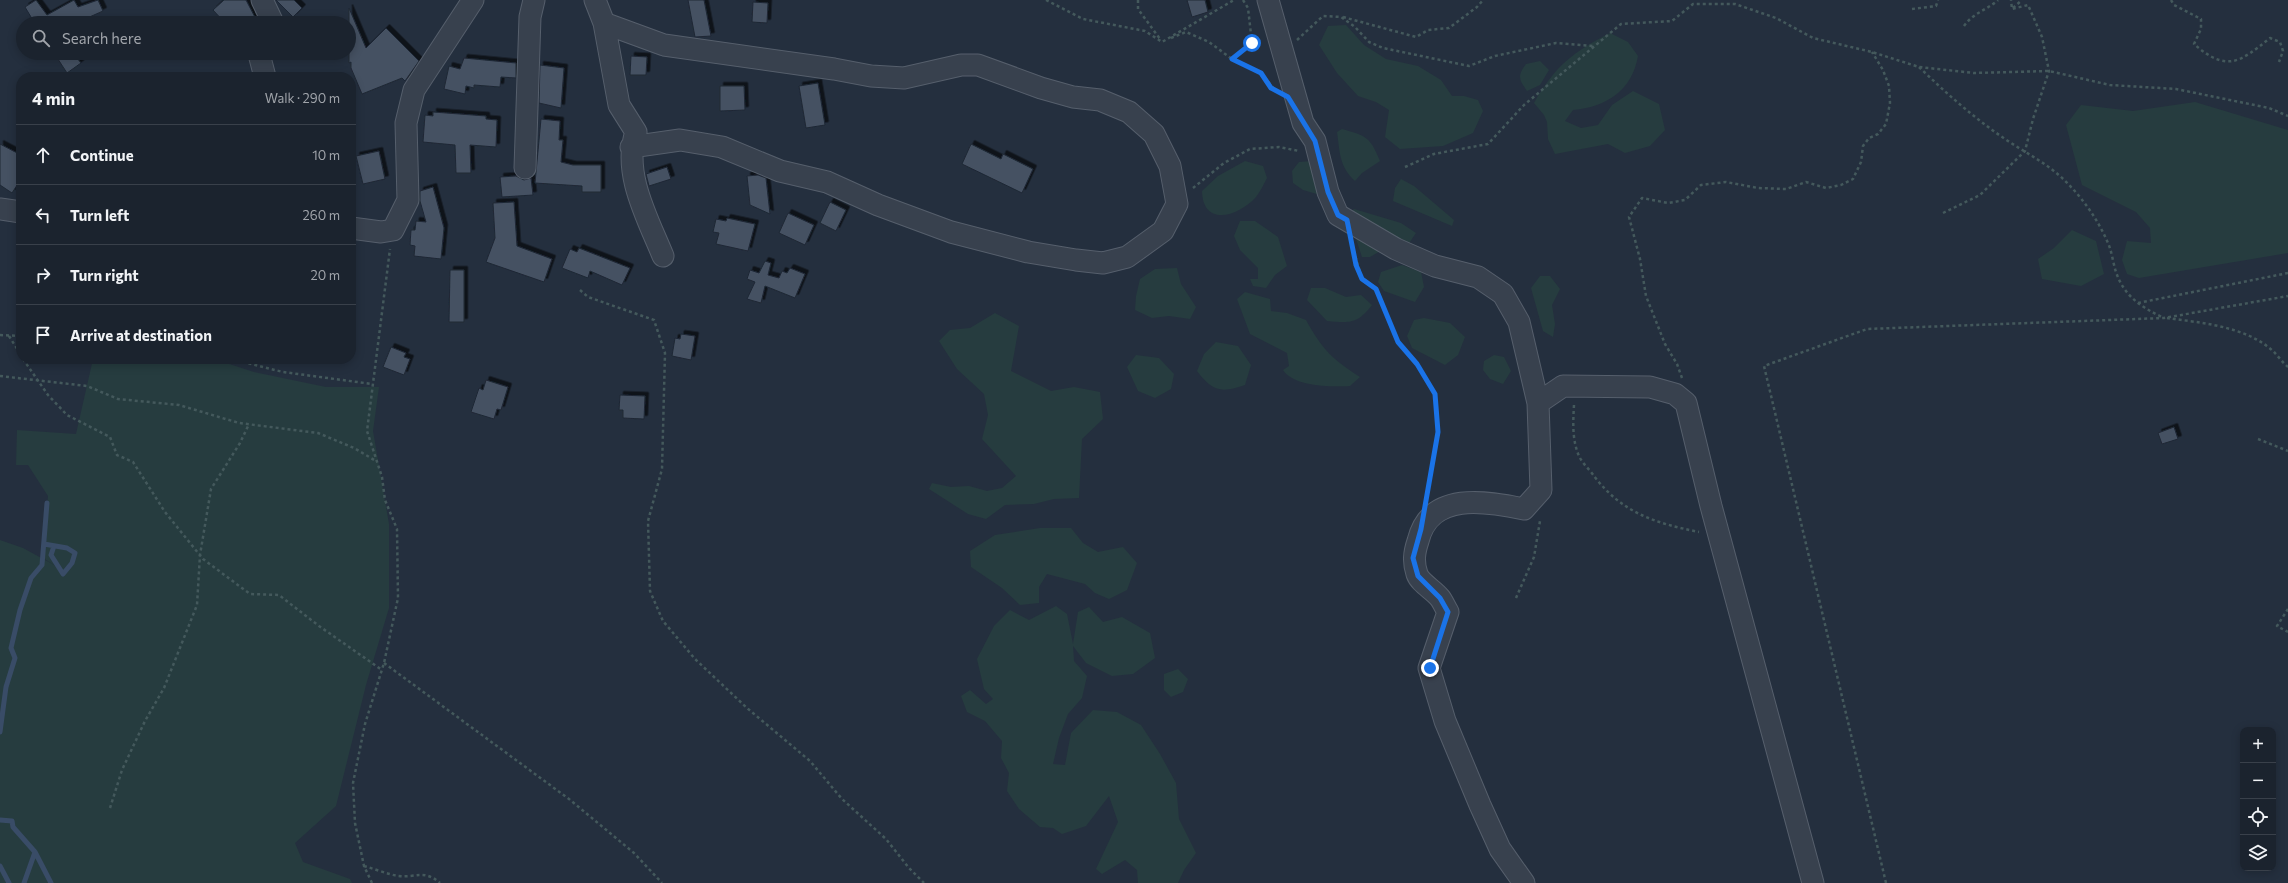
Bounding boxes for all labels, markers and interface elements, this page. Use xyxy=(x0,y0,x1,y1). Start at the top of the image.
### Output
search box xyxy=(16,16,356,60)
icon: search xyxy=(30,27,52,49)
text: Search here xyxy=(62,29,141,47)
route start xyxy=(1243,34,1261,52)
text: 4 min xyxy=(32,88,75,109)
text: Walk · 290 m xyxy=(265,90,340,106)
icon: ahead xyxy=(32,144,54,166)
text: Continue xyxy=(70,146,134,164)
text: 10 m xyxy=(312,147,340,163)
icon: left xyxy=(32,204,54,226)
text: Turn left xyxy=(70,206,129,224)
text: 260 m xyxy=(303,207,340,223)
icon: right xyxy=(32,264,54,286)
text: Turn right xyxy=(70,266,139,284)
text: 20 m xyxy=(311,267,340,283)
icon: arrive xyxy=(32,324,54,346)
text: Arrive at destination xyxy=(70,326,212,344)
route end xyxy=(1421,659,1439,677)
map controls xyxy=(2240,727,2276,871)
button: + xyxy=(2240,727,2276,763)
button: − xyxy=(2240,763,2276,799)
button: locate xyxy=(2240,799,2276,835)
button: layers xyxy=(2240,835,2276,871)

